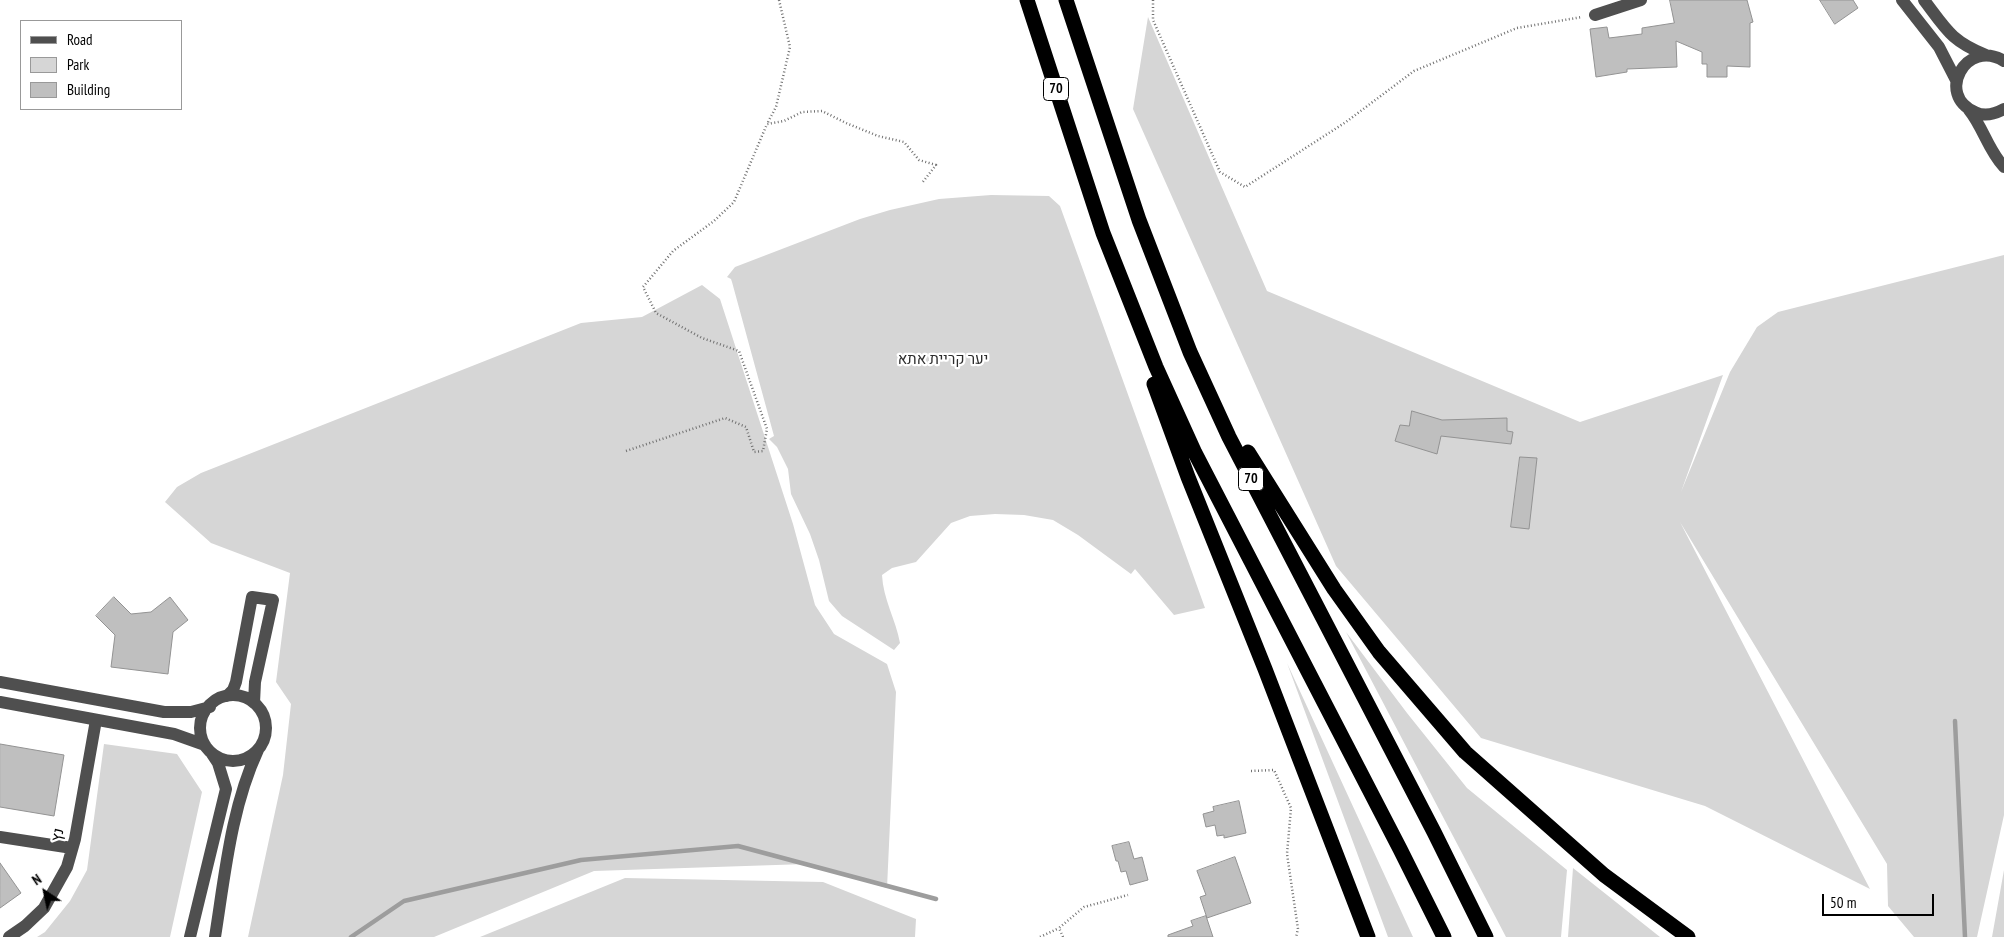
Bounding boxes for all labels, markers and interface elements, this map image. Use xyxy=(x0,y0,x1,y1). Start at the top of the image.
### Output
legend xyxy=(20,20,182,110)
text: Road xyxy=(67,30,93,49)
text: Park xyxy=(67,55,89,74)
road number: 70 xyxy=(1044,78,1068,100)
text: Building xyxy=(67,80,110,99)
park label: יער קריית אתא xyxy=(898,351,988,369)
road number: 70 xyxy=(1238,468,1264,490)
street label: נץ xyxy=(48,826,68,844)
north arrow xyxy=(20,867,70,917)
text: N xyxy=(28,870,45,889)
scale bar xyxy=(1824,884,1936,916)
text: 50 m xyxy=(1830,893,1856,912)

